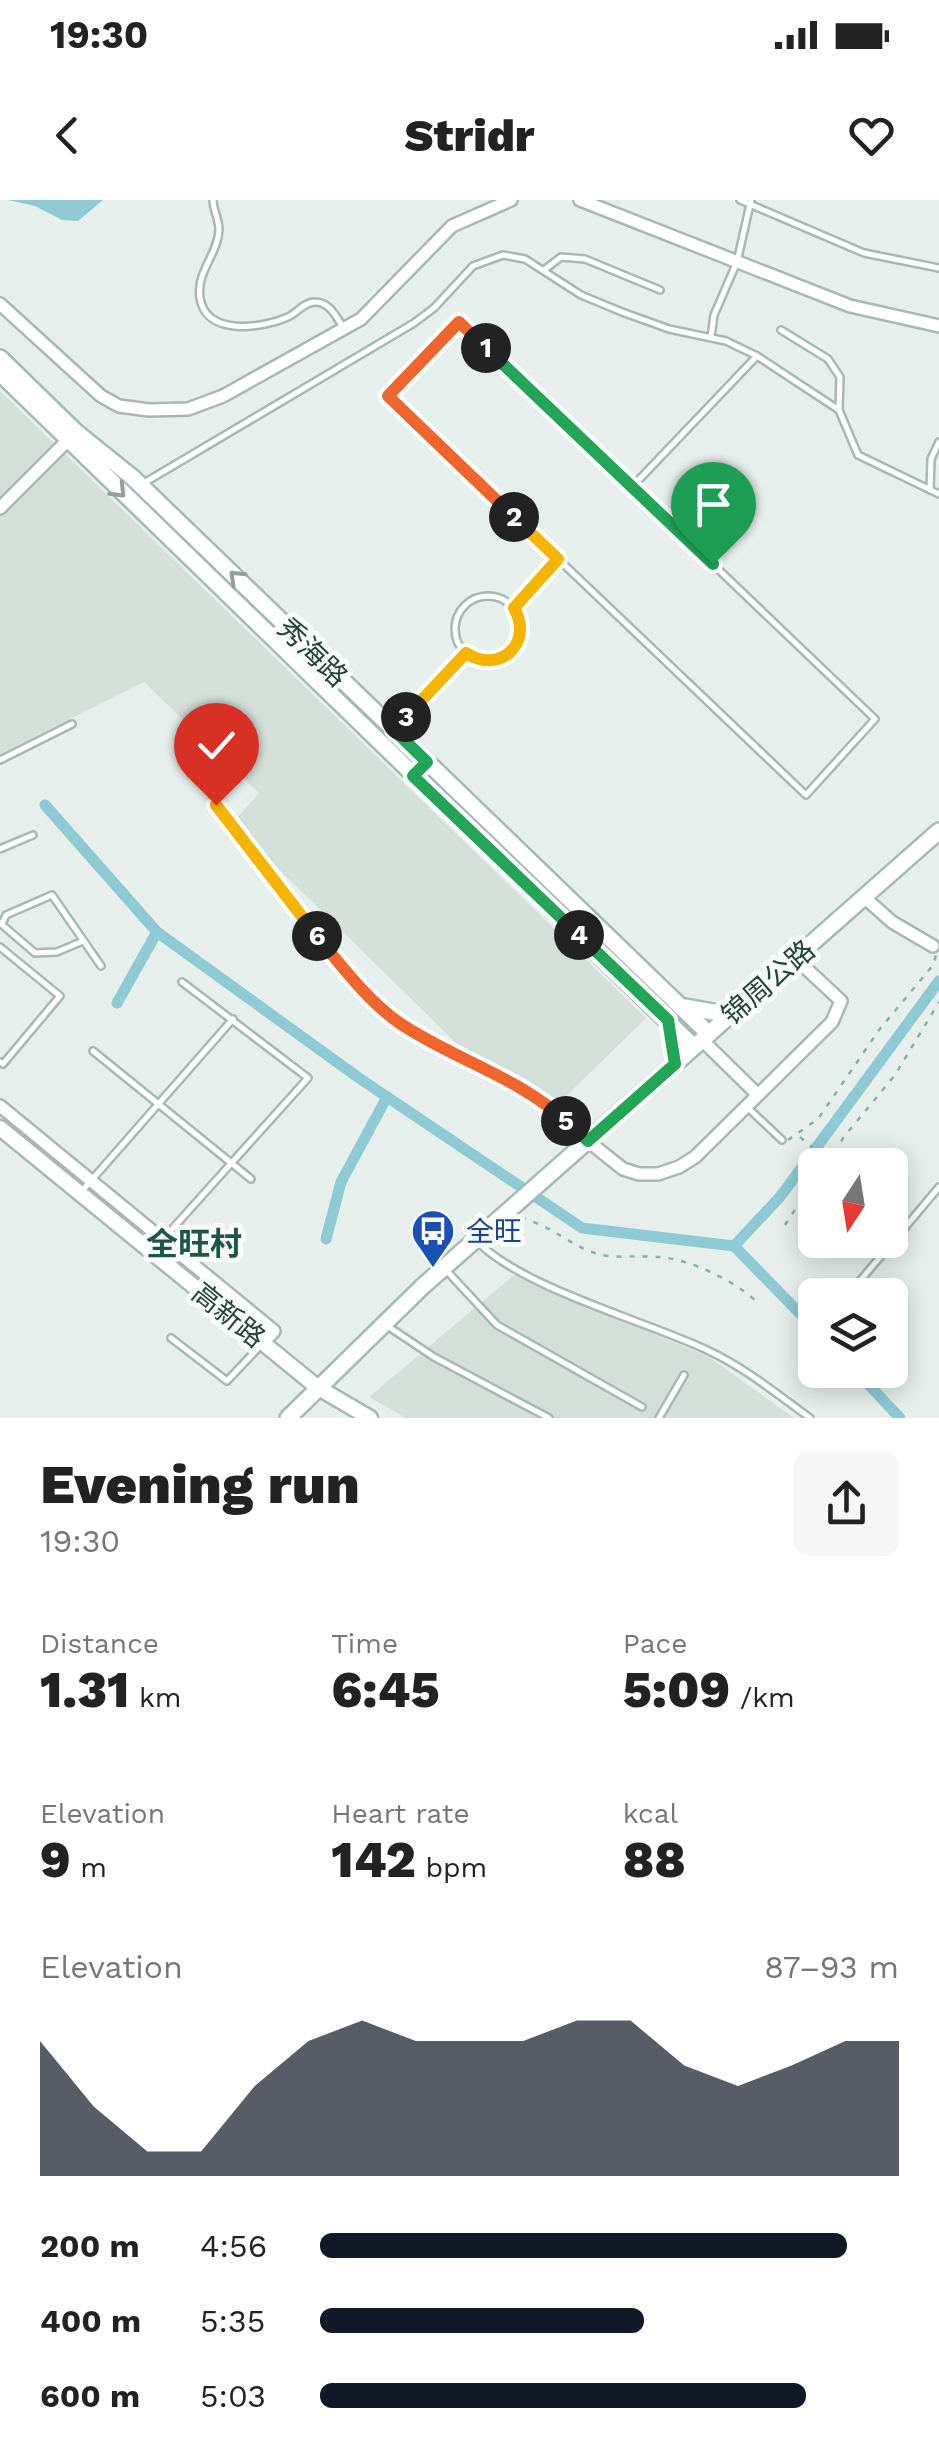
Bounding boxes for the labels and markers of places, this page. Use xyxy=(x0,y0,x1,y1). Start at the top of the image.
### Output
pin: 1 xyxy=(461,323,511,373)
pin xyxy=(671,462,756,565)
pin: 2 xyxy=(489,492,539,542)
pin: 3 xyxy=(381,692,431,742)
pin xyxy=(174,703,259,806)
pin: 4 xyxy=(554,910,604,960)
pin: 6 xyxy=(292,911,342,961)
pin: 5 xyxy=(541,1096,591,1146)
bus stop icon: 全旺 xyxy=(410,1208,456,1269)
place label: 全旺 xyxy=(466,1215,522,1248)

